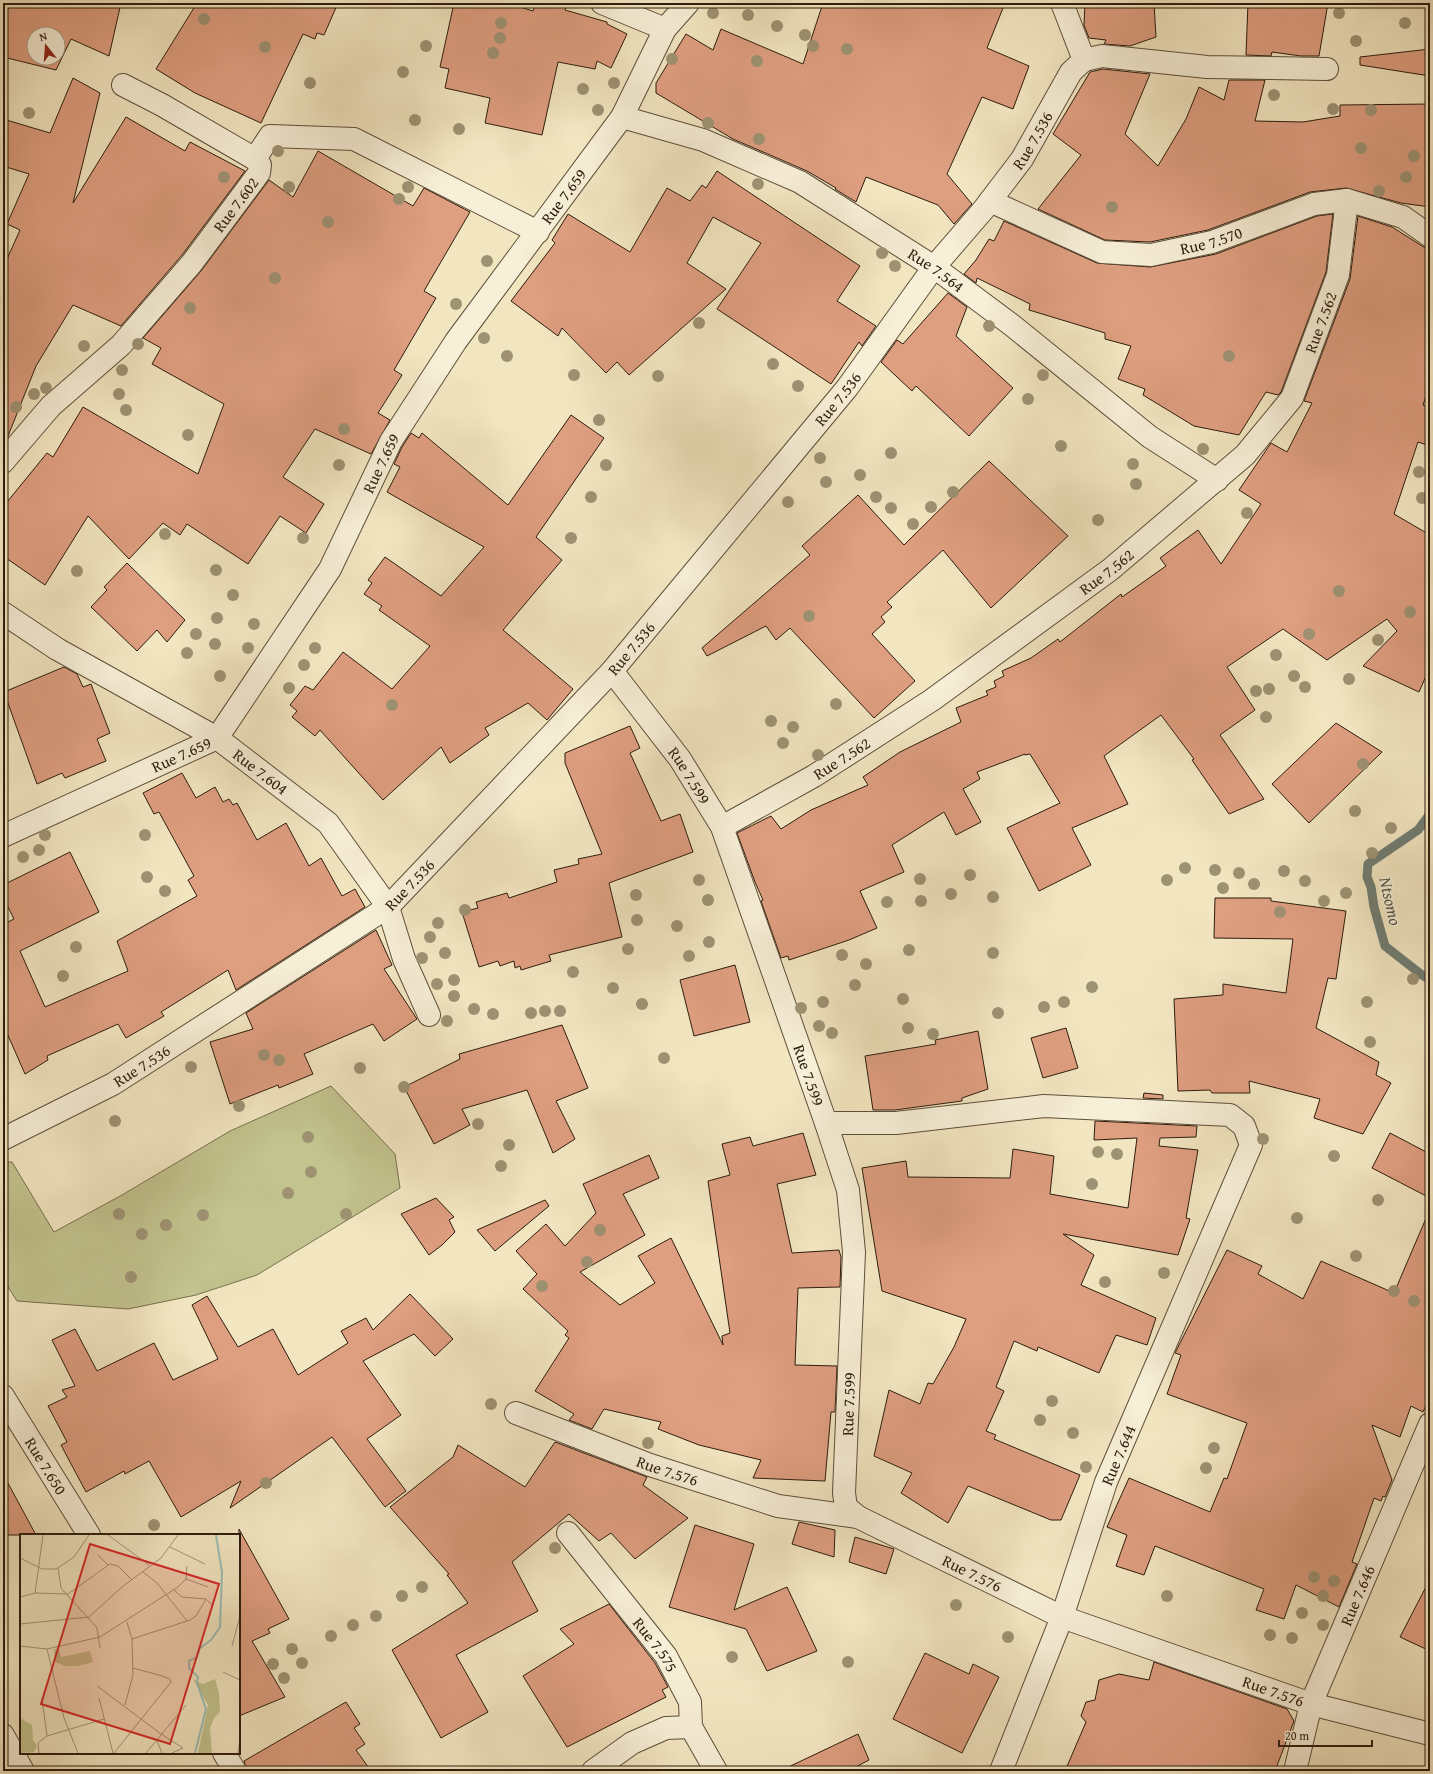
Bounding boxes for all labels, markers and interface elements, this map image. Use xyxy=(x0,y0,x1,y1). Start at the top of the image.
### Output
north arrow xyxy=(26,26,66,66)
text: N xyxy=(37,28,50,45)
street label: Rue 7.536 xyxy=(1006,107,1059,175)
street label: Rue 7.659 xyxy=(535,163,592,229)
street label: Rue 7.602 xyxy=(207,172,264,237)
street label: Rue 7.570 xyxy=(1178,220,1246,260)
street label: Rue 7.564 xyxy=(904,242,970,298)
street label: Rue 7.562 xyxy=(1298,288,1343,356)
street label: Rue 7.536 xyxy=(808,366,867,431)
street label: Rue 7.659 xyxy=(356,428,405,497)
street label: Rue 7.562 xyxy=(1074,543,1139,601)
street label: Rue 7.536 xyxy=(601,616,661,680)
street label: Rue 7.659 xyxy=(147,730,215,779)
street label: Rue 7.562 xyxy=(808,731,875,786)
street label: Rue 7.599 xyxy=(663,741,717,809)
street label: Rue 7.604 xyxy=(228,743,293,800)
street label: Rue 7.536 xyxy=(379,853,440,916)
water label: Ntsomo xyxy=(1373,873,1409,928)
street label: Rue 7.536 xyxy=(108,1038,175,1093)
street label: Rue 7.599 xyxy=(787,1041,831,1109)
street label: Rue 7.599 xyxy=(835,1372,861,1436)
street label: Rue 7.644 xyxy=(1095,1421,1142,1489)
street label: Rue 7.650 xyxy=(19,1432,73,1499)
street label: Rue 7.576 xyxy=(633,1449,702,1492)
inset map xyxy=(20,1534,240,1754)
street label: Rue 7.576 xyxy=(938,1548,1006,1598)
street label: Rue 7.646 xyxy=(1334,1561,1381,1629)
street label: Rue 7.575 xyxy=(627,1612,684,1676)
street label: Rue 7.576 xyxy=(1239,1669,1308,1713)
scale bar xyxy=(1279,1722,1372,1748)
text: 20 m xyxy=(1285,1727,1309,1744)

